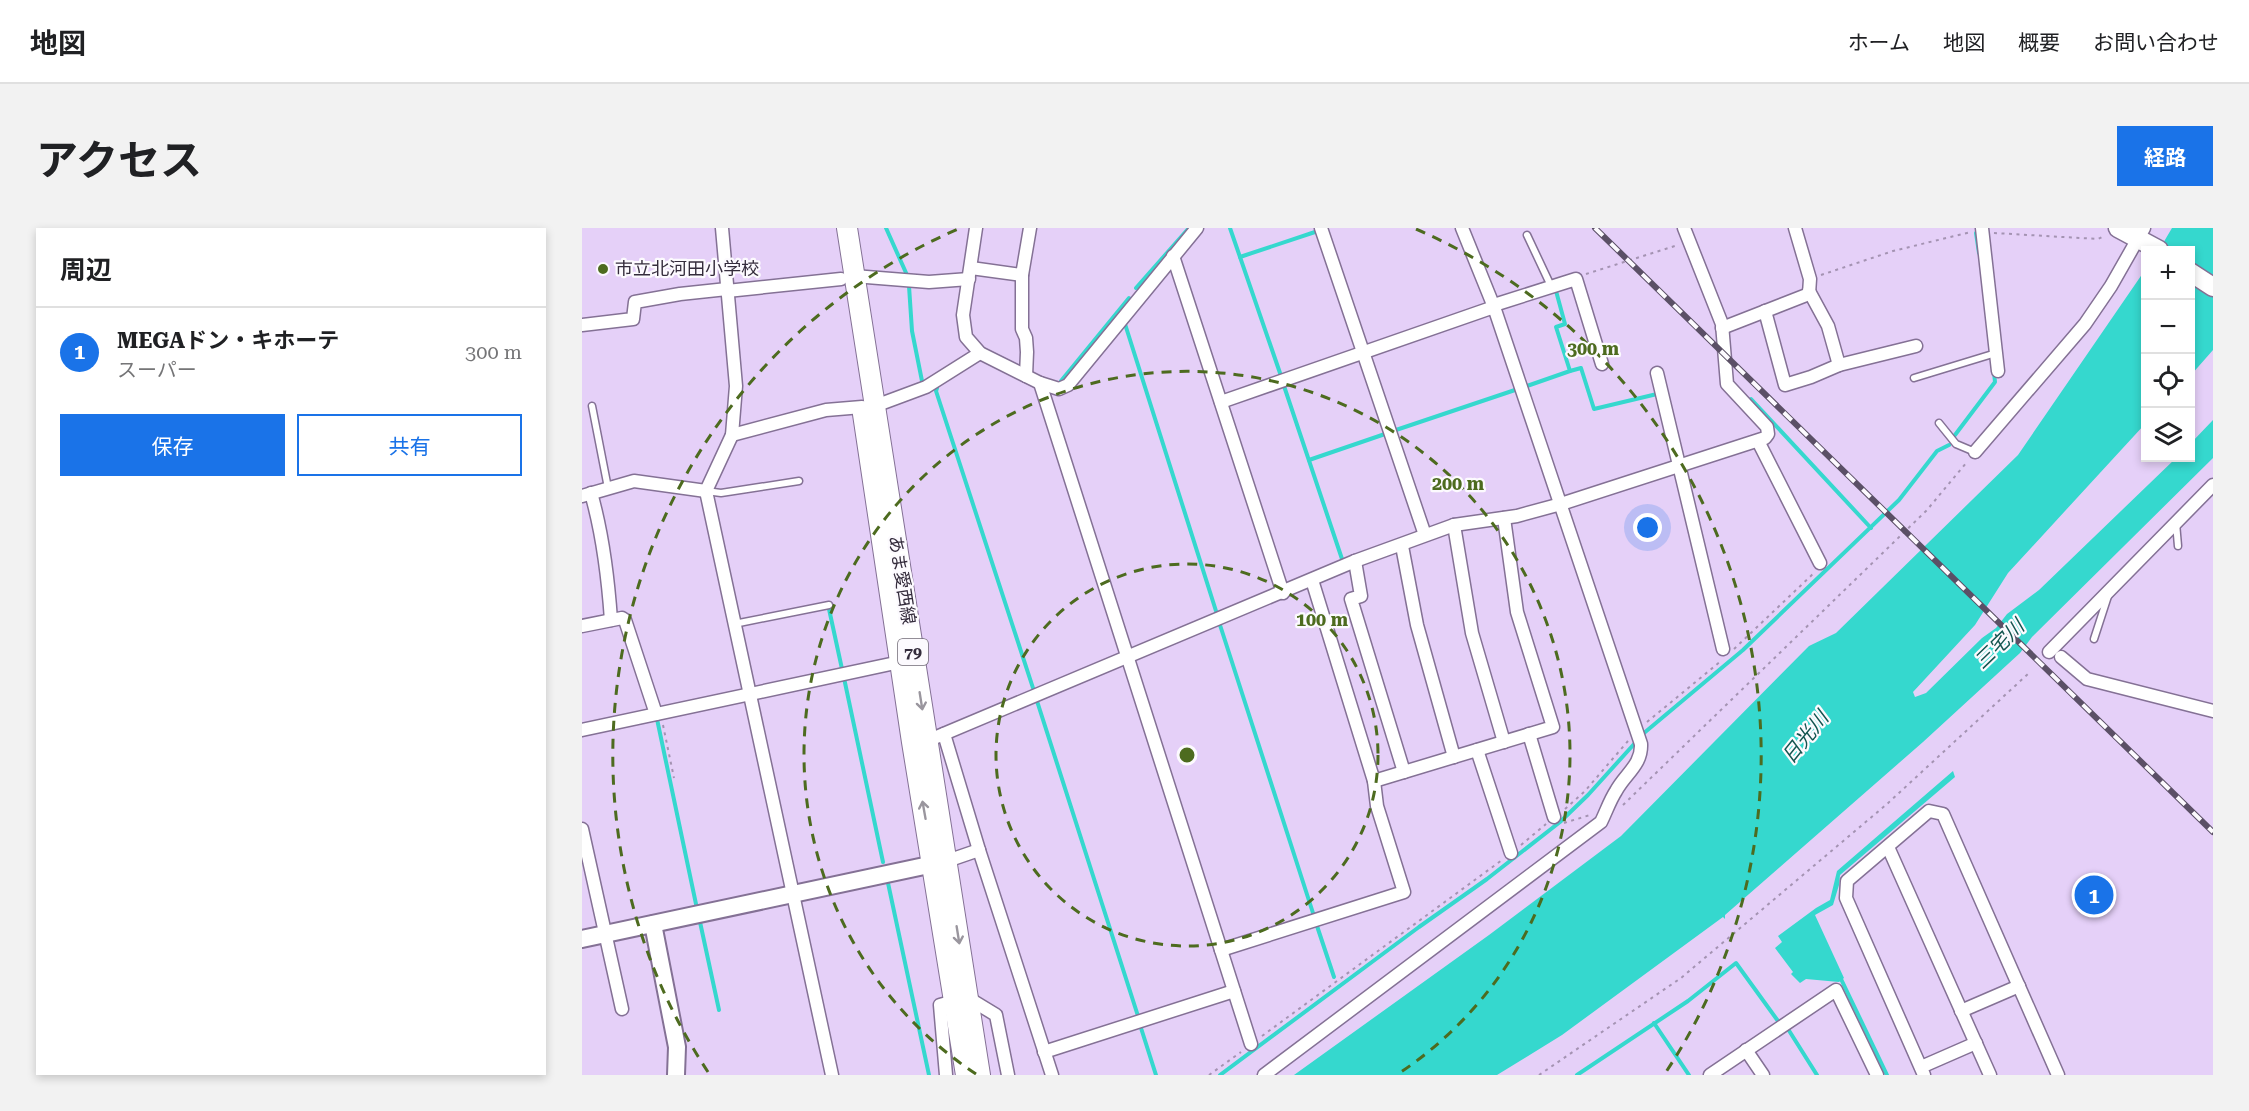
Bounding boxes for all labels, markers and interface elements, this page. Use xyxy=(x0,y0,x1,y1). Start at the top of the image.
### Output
text: 地図 xyxy=(30,27,86,60)
text: ホーム xyxy=(1848,31,1910,55)
text: 地図 xyxy=(1943,31,1985,55)
text: 概要 xyxy=(2018,31,2060,55)
text: お問い合わせ xyxy=(2093,31,2219,55)
button: 経路 xyxy=(2117,126,2213,186)
text: アクセス xyxy=(36,136,202,185)
map controls xyxy=(2141,246,2195,462)
button: + xyxy=(2141,246,2195,300)
text: 周辺 xyxy=(60,255,112,285)
place label: 市立北河田小学校 xyxy=(615,258,759,279)
marker: 市立北河田小学校 xyxy=(596,262,610,276)
button: − xyxy=(2141,300,2195,354)
text: MEGAドン・キホーテ xyxy=(117,328,339,353)
text: 300 m xyxy=(1567,338,1620,359)
text: 1 xyxy=(74,340,85,364)
text: 300 m xyxy=(465,340,522,364)
button: locate xyxy=(2141,354,2195,408)
text: スーパー xyxy=(117,358,197,382)
button: layers xyxy=(2141,408,2195,462)
button: 保存 xyxy=(60,414,285,476)
button: 共有 xyxy=(297,414,522,476)
text: 200 m xyxy=(1432,473,1485,494)
your location xyxy=(1633,513,1662,542)
street label: あま愛西線 xyxy=(885,534,920,626)
text: 100 m xyxy=(1296,609,1349,630)
water label: 三宅川 xyxy=(1969,613,2030,673)
road number: 79 xyxy=(898,639,928,665)
one-way arrow xyxy=(915,690,926,710)
water label: 日光川 xyxy=(1777,705,1834,768)
centre of rings xyxy=(1177,745,1197,765)
one-way arrow xyxy=(918,801,929,820)
pin: 1 xyxy=(2074,872,2114,918)
one-way arrow xyxy=(953,924,964,944)

